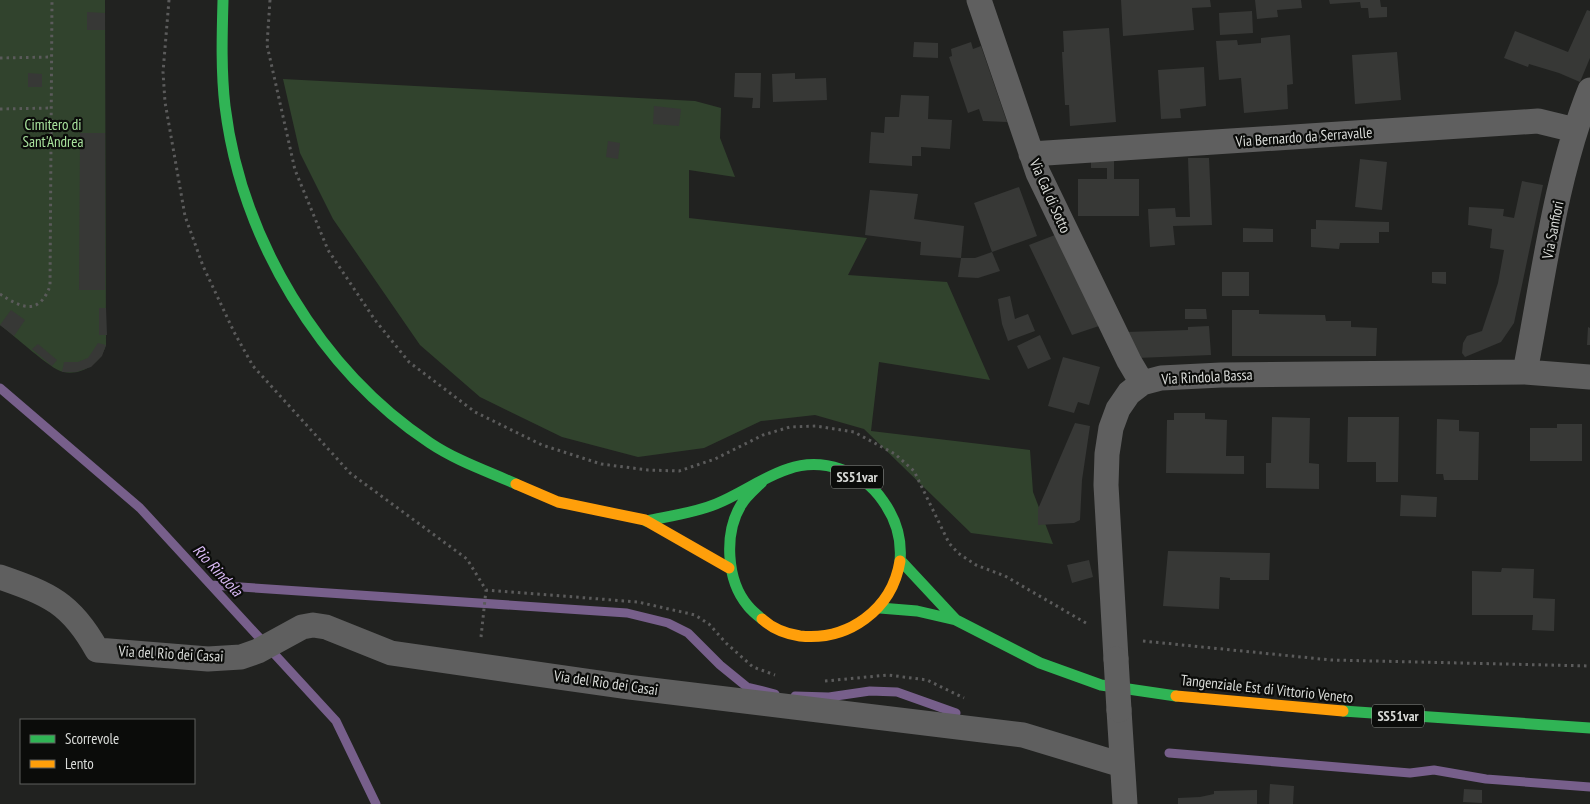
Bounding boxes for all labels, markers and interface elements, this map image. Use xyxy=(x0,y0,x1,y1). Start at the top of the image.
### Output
park label: Cimitero di Sant'Andrea xyxy=(23,115,83,151)
street label: Via Bernardo da Serravalle xyxy=(1234,122,1373,151)
street label: Via Cal di Sotto xyxy=(1025,155,1075,236)
street label: Via Sanfiori xyxy=(1537,199,1567,262)
street label: Via Rindola Bassa xyxy=(1160,365,1253,388)
road number: SS51var xyxy=(831,466,883,488)
water label: Rio Rindola xyxy=(189,540,248,601)
street label: Via del Rio dei Casai xyxy=(117,641,224,666)
street label: Via del Rio dei Casai xyxy=(552,666,659,699)
street label: Tangenziale Est di Vittorio Veneto xyxy=(1180,670,1354,707)
road number: SS51var xyxy=(1372,704,1424,728)
legend xyxy=(20,719,195,784)
text: Scorrevole xyxy=(65,729,119,748)
text: Lento xyxy=(65,754,94,773)

